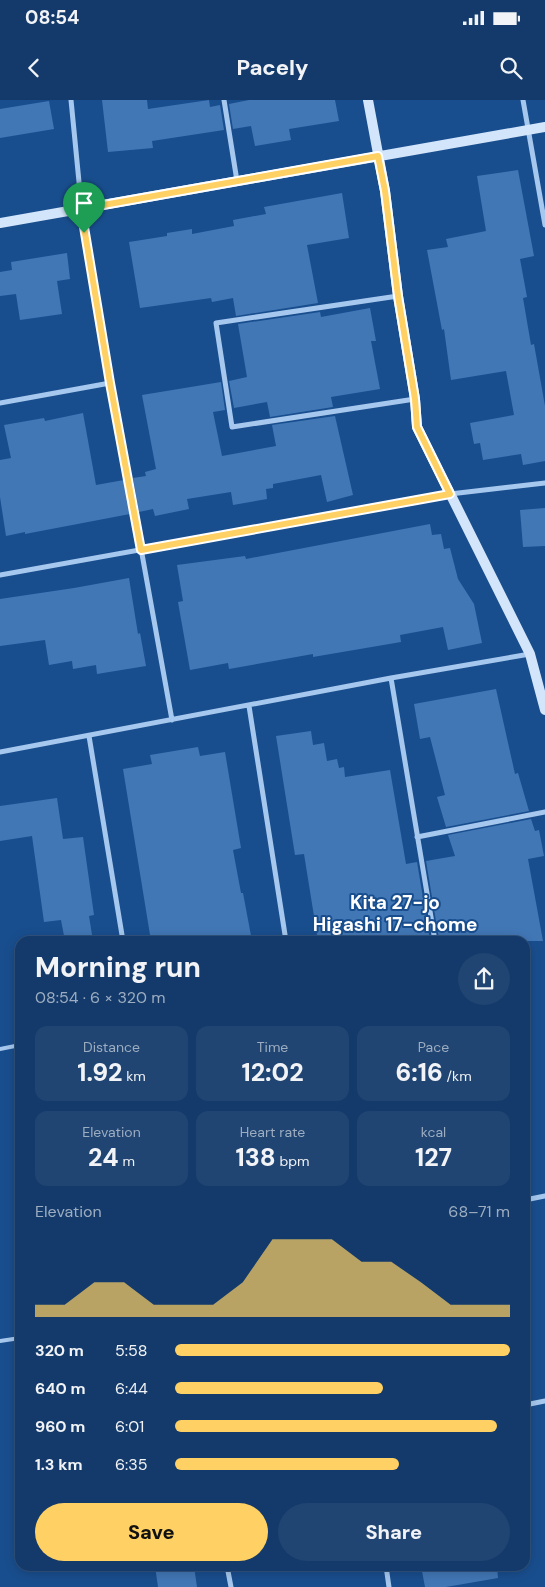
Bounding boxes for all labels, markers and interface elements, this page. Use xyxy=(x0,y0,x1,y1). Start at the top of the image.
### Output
text: 08:54 xyxy=(25,5,79,30)
text: Pacely xyxy=(237,53,308,82)
icon: back xyxy=(20,54,48,82)
icon: search xyxy=(497,54,525,82)
pin xyxy=(63,182,105,233)
icon: arrive xyxy=(70,189,98,217)
district label: Kita 27-jo Higashi 17-chome xyxy=(313,890,477,937)
text: Morning run xyxy=(35,949,201,986)
button: share xyxy=(458,953,510,1005)
text: 08:54 · 6 × 320 m xyxy=(35,987,165,1008)
text: Distance xyxy=(83,1038,140,1056)
text: Time xyxy=(257,1038,288,1056)
text: Pace xyxy=(418,1038,449,1056)
text: 1.92 xyxy=(77,1056,122,1089)
text: 12:02 xyxy=(241,1056,304,1089)
text: 6:16 xyxy=(395,1056,443,1089)
text: km xyxy=(122,1067,146,1085)
text: /km xyxy=(443,1067,472,1085)
text: Elevation xyxy=(82,1123,141,1141)
text: Heart rate xyxy=(240,1123,305,1141)
text: kcal xyxy=(421,1123,446,1141)
text: 24 xyxy=(88,1141,119,1174)
text: 138 xyxy=(236,1141,276,1174)
text: 127 xyxy=(415,1141,452,1174)
text: m xyxy=(119,1152,135,1170)
text: bpm xyxy=(276,1152,309,1170)
text: Elevation xyxy=(35,1201,102,1222)
text: 68–71 m xyxy=(448,1201,510,1222)
text: 320 m xyxy=(35,1340,84,1361)
text: 5:58 xyxy=(115,1340,147,1361)
text: 640 m xyxy=(35,1378,86,1399)
text: 6:44 xyxy=(115,1378,148,1399)
text: 960 m xyxy=(35,1416,85,1437)
text: 6:01 xyxy=(115,1416,144,1437)
text: 1.3 km xyxy=(35,1454,83,1475)
text: 6:35 xyxy=(115,1454,148,1475)
button: Save xyxy=(35,1503,268,1561)
button: Share xyxy=(278,1503,510,1561)

